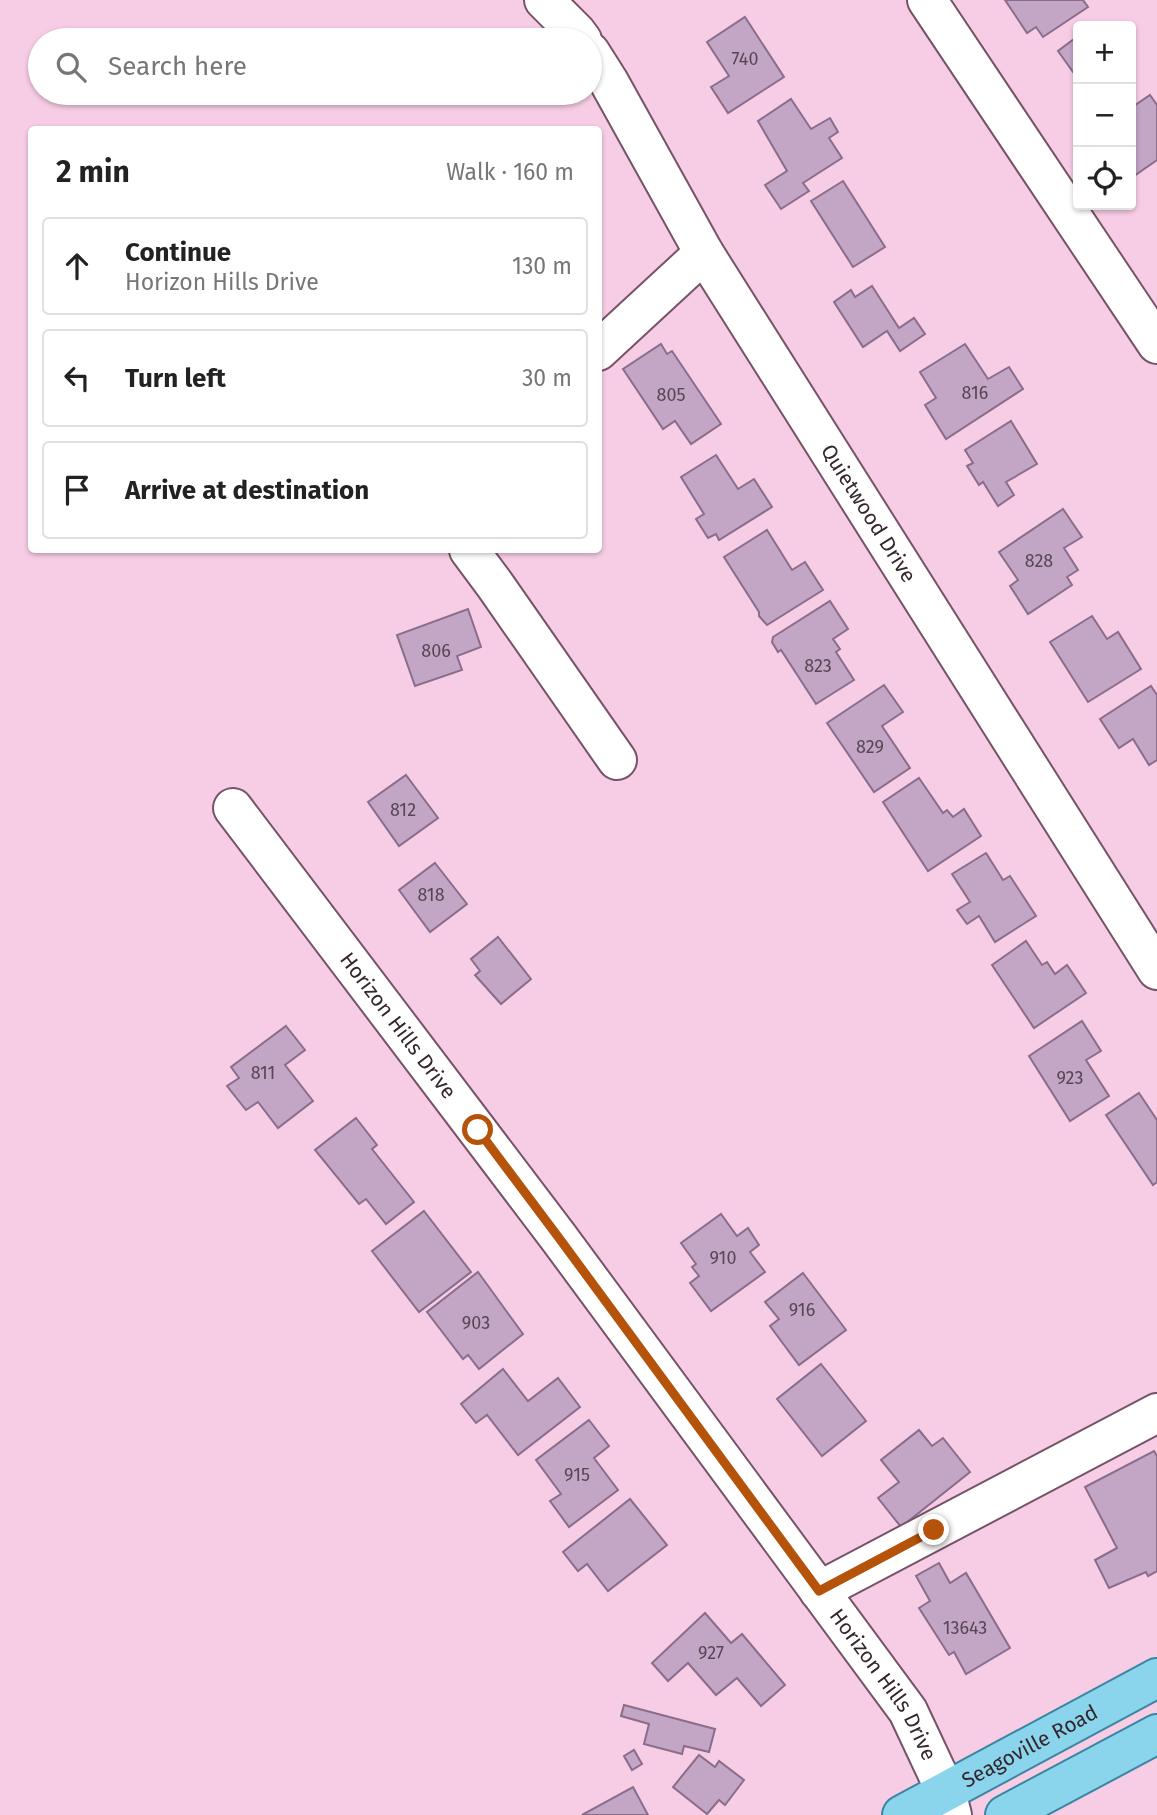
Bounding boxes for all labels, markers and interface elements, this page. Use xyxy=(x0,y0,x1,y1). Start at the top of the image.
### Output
map controls xyxy=(1073,21,1136,210)
button: + xyxy=(1073,21,1136,84)
search box xyxy=(28,28,602,105)
icon: search xyxy=(52,48,90,86)
house number: 740 xyxy=(732,48,758,70)
text: Search here xyxy=(108,51,247,82)
button: − xyxy=(1073,84,1136,147)
button: locate xyxy=(1073,147,1136,210)
text: 2 min xyxy=(56,154,130,190)
text: Walk · 160 m xyxy=(446,158,574,186)
text: Continue xyxy=(125,237,231,268)
icon: ahead xyxy=(58,247,96,285)
text: 130 m xyxy=(512,252,572,280)
text: Horizon Hills Drive xyxy=(125,268,319,296)
icon: left xyxy=(58,359,96,397)
text: Turn left xyxy=(125,363,226,394)
text: 30 m xyxy=(522,364,572,392)
house number: 816 xyxy=(962,382,988,404)
house number: 805 xyxy=(657,384,685,406)
street label: Quietwood Drive xyxy=(815,439,922,587)
icon: arrive xyxy=(58,471,96,509)
text: Arrive at destination xyxy=(125,475,369,506)
house number: 828 xyxy=(1025,550,1053,572)
house number: 806 xyxy=(421,640,451,662)
house number: 823 xyxy=(804,655,832,677)
house number: 829 xyxy=(856,736,884,758)
house number: 812 xyxy=(390,799,416,821)
house number: 818 xyxy=(417,884,445,906)
street label: Horizon Hills Drive xyxy=(334,947,462,1104)
house number: 811 xyxy=(251,1062,275,1084)
house number: 923 xyxy=(1057,1067,1083,1089)
route start xyxy=(462,1114,493,1145)
house number: 910 xyxy=(710,1247,736,1269)
house number: 916 xyxy=(789,1299,815,1321)
house number: 903 xyxy=(462,1312,490,1334)
house number: 915 xyxy=(564,1464,590,1486)
route end xyxy=(918,1514,949,1545)
street label: Horizon Hills Drive xyxy=(824,1604,942,1765)
house number: 13643 xyxy=(943,1617,987,1639)
house number: 927 xyxy=(698,1642,724,1664)
street label: Seagoville Road xyxy=(957,1699,1102,1793)

